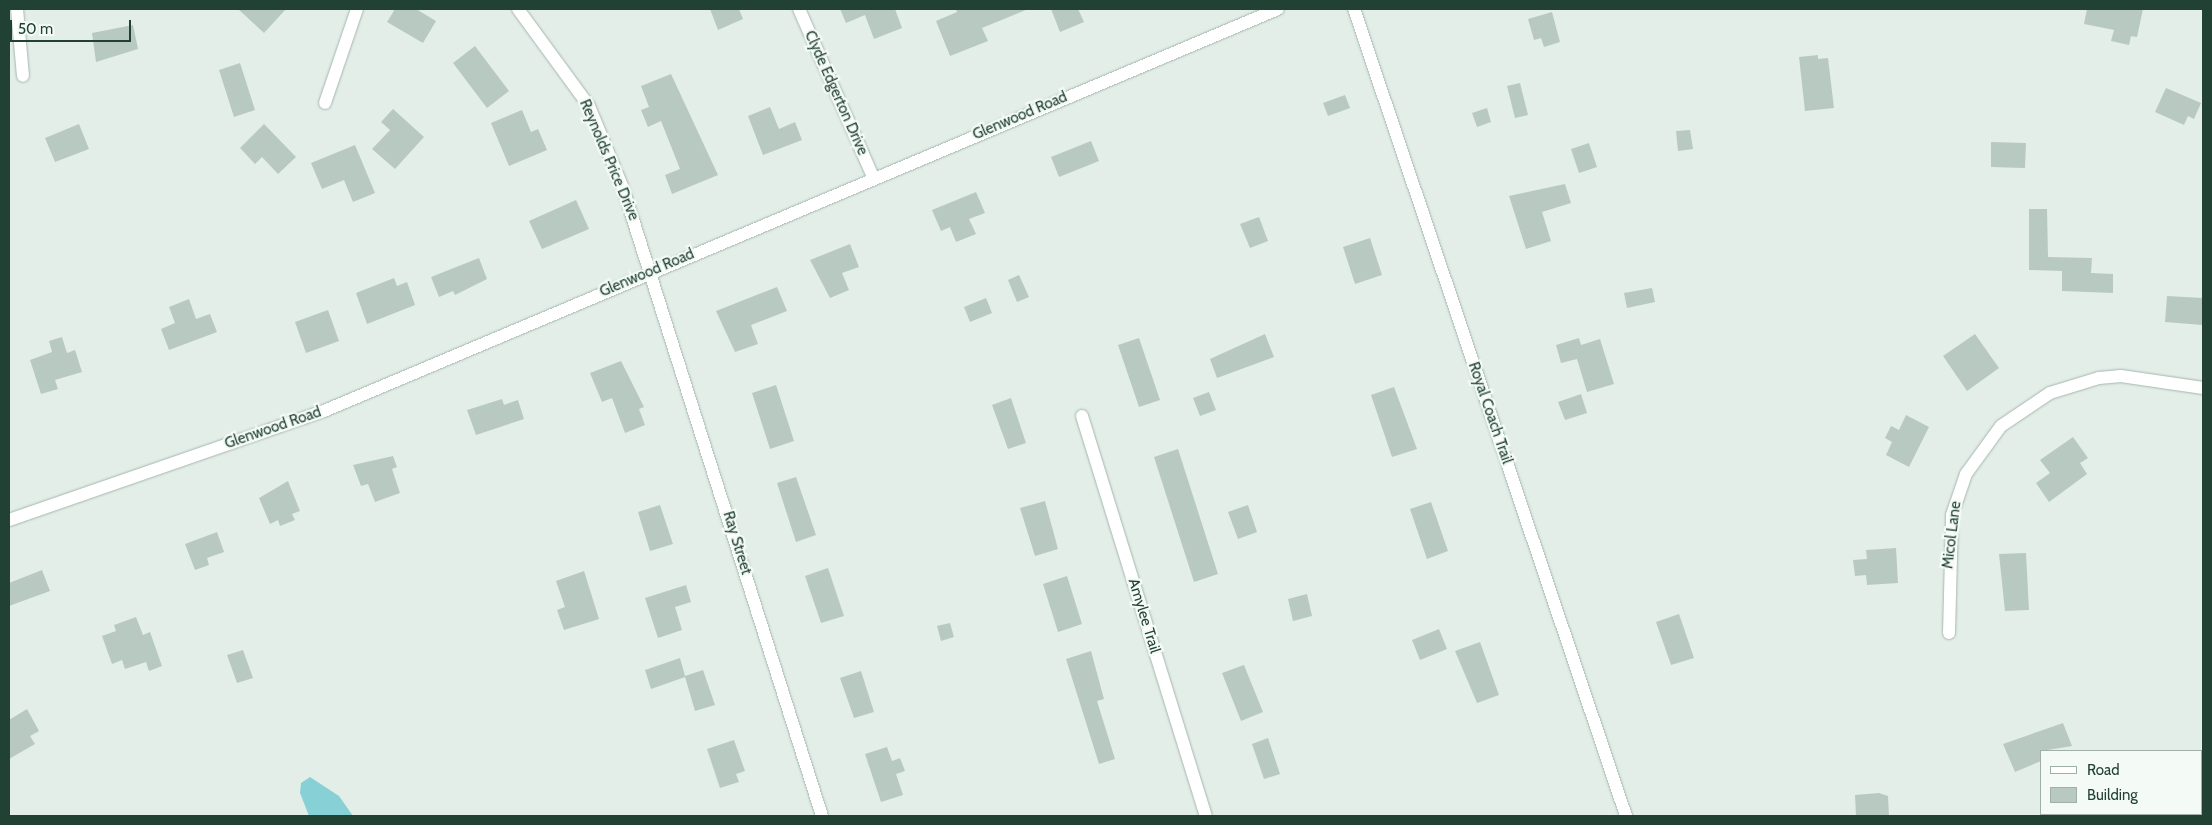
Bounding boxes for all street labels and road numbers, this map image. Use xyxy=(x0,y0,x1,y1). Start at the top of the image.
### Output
street label: Clyde Edgerton Drive xyxy=(800,28,872,158)
street label: Glenwood Road xyxy=(970,88,1070,144)
street label: Reynolds Price Drive xyxy=(575,97,643,223)
street label: Glenwood Road xyxy=(597,245,697,301)
street label: Royal Coach Trail xyxy=(1464,360,1516,466)
street label: Glenwood Road xyxy=(222,403,324,453)
street label: Micol Lane xyxy=(1939,500,1965,570)
street label: Ray Street xyxy=(719,509,755,577)
street label: Amylee Trail xyxy=(1124,576,1164,656)

